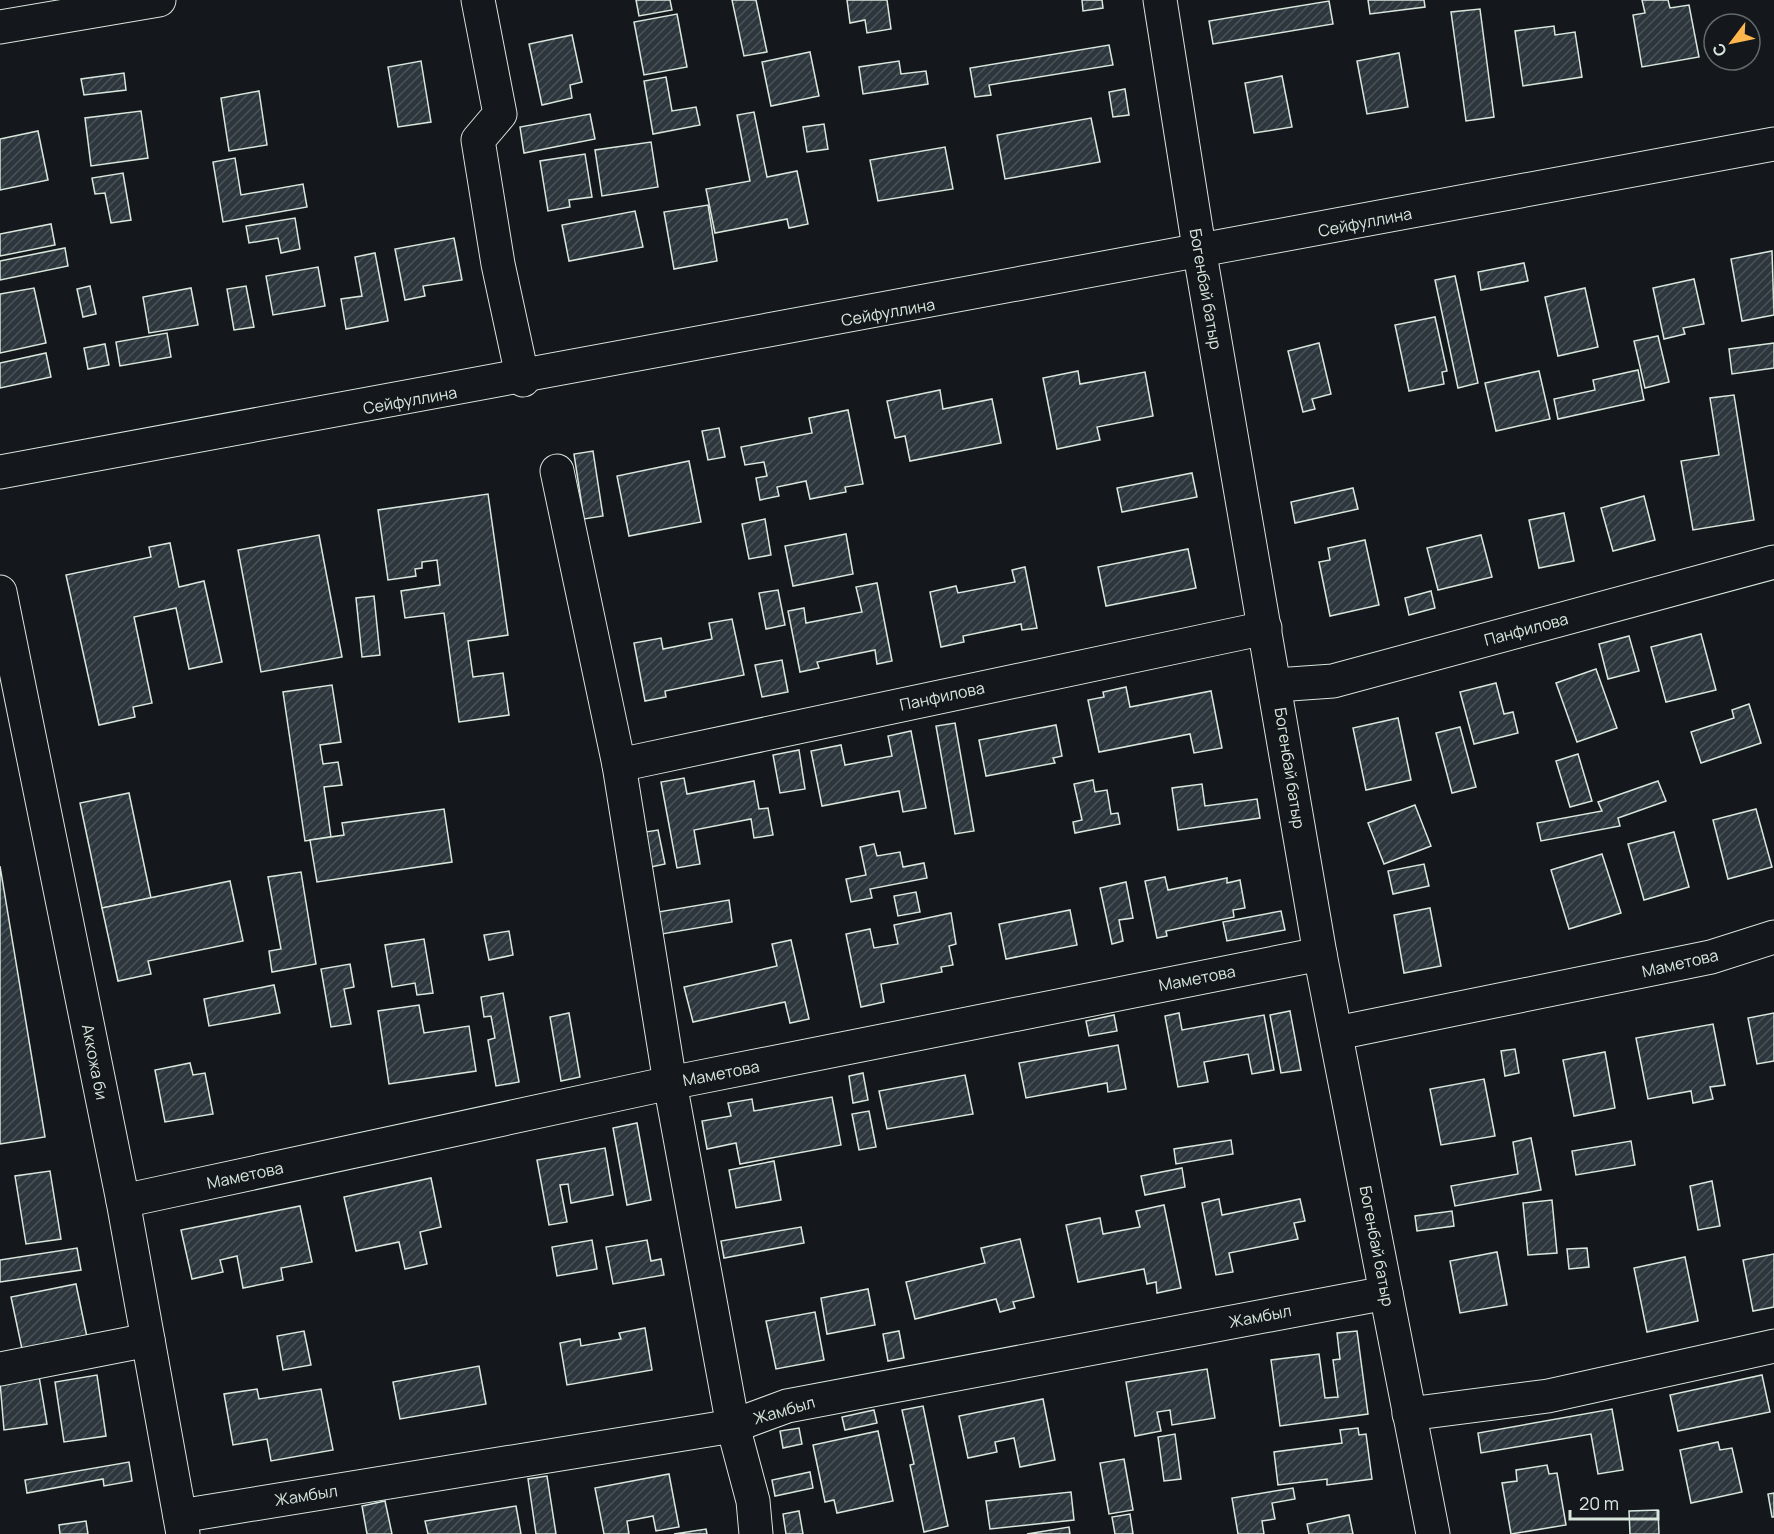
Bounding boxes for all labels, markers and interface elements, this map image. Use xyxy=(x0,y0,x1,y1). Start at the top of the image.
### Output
north arrow xyxy=(1702,12,1762,72)
text: С xyxy=(1707,39,1732,61)
street label: Сейфуллина xyxy=(1316,202,1414,242)
street label: Богенбай батыр xyxy=(1185,227,1227,351)
street label: Сейфуллина xyxy=(839,293,937,331)
street label: Сейфуллина xyxy=(361,381,459,419)
street label: Панфилова xyxy=(1482,607,1570,651)
street label: Панфилова xyxy=(898,676,986,716)
street label: Богенбай батыр xyxy=(1270,706,1310,830)
street label: Маметова xyxy=(1640,944,1720,982)
street label: Маметова xyxy=(1157,960,1237,996)
street label: Аккожа би xyxy=(77,1022,113,1102)
street label: Маметова xyxy=(681,1055,761,1091)
street label: Маметова xyxy=(205,1156,285,1194)
street label: Богенбай батыр xyxy=(1355,1184,1399,1308)
street label: Жамбыл xyxy=(1227,1299,1293,1333)
street label: Жамбыл xyxy=(750,1391,818,1429)
street label: Жамбыл xyxy=(273,1479,339,1511)
scale bar xyxy=(1570,1483,1658,1521)
text: 20 m xyxy=(1579,1491,1619,1515)

